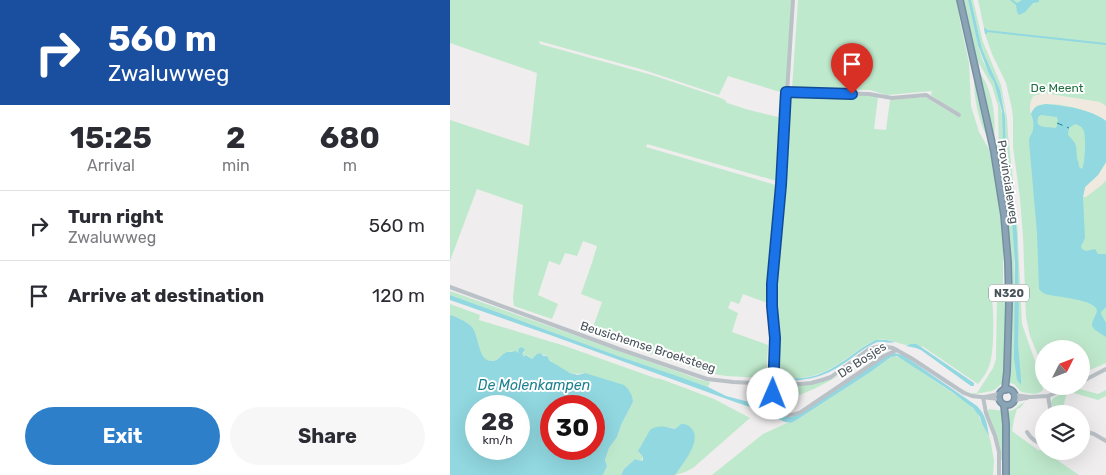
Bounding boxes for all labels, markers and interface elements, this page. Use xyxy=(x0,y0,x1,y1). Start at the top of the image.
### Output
text: 560 m xyxy=(108,18,217,60)
icon: right xyxy=(25,20,90,85)
pin xyxy=(831,43,873,94)
icon: arrive xyxy=(838,50,866,78)
text: Zwaluwweg xyxy=(108,60,229,87)
park label: De Meent xyxy=(1031,81,1084,95)
text: 15:25 xyxy=(70,120,152,156)
text: 2 xyxy=(226,120,246,156)
text: 680 xyxy=(320,120,380,156)
street label: Provincialeweg xyxy=(994,139,1022,225)
text: Arrival xyxy=(87,156,135,175)
text: min xyxy=(222,156,250,175)
text: m xyxy=(343,156,357,175)
text: Turn right xyxy=(68,205,163,228)
icon: right xyxy=(25,212,53,240)
text: 560 m xyxy=(369,214,425,237)
text: Zwaluwweg xyxy=(68,228,156,247)
icon: arrive xyxy=(25,282,53,310)
text: Arrive at destination xyxy=(68,284,264,307)
text: 120 m xyxy=(372,284,425,307)
road number: N320 xyxy=(989,284,1029,302)
street label: Beusichemse Broeksteeg xyxy=(578,318,718,376)
street label: De Bosjes xyxy=(835,339,889,381)
north arrow xyxy=(1035,340,1090,395)
map controls xyxy=(1035,340,1090,460)
position arrow xyxy=(746,367,798,419)
water label: De Molenkampen xyxy=(478,377,590,394)
speed limit sign: 30 xyxy=(540,395,605,460)
button: layers xyxy=(1035,405,1090,460)
button: Exit xyxy=(25,407,220,465)
button: Share xyxy=(230,407,425,465)
text: 28 xyxy=(481,407,514,436)
text: km/h xyxy=(483,433,512,447)

